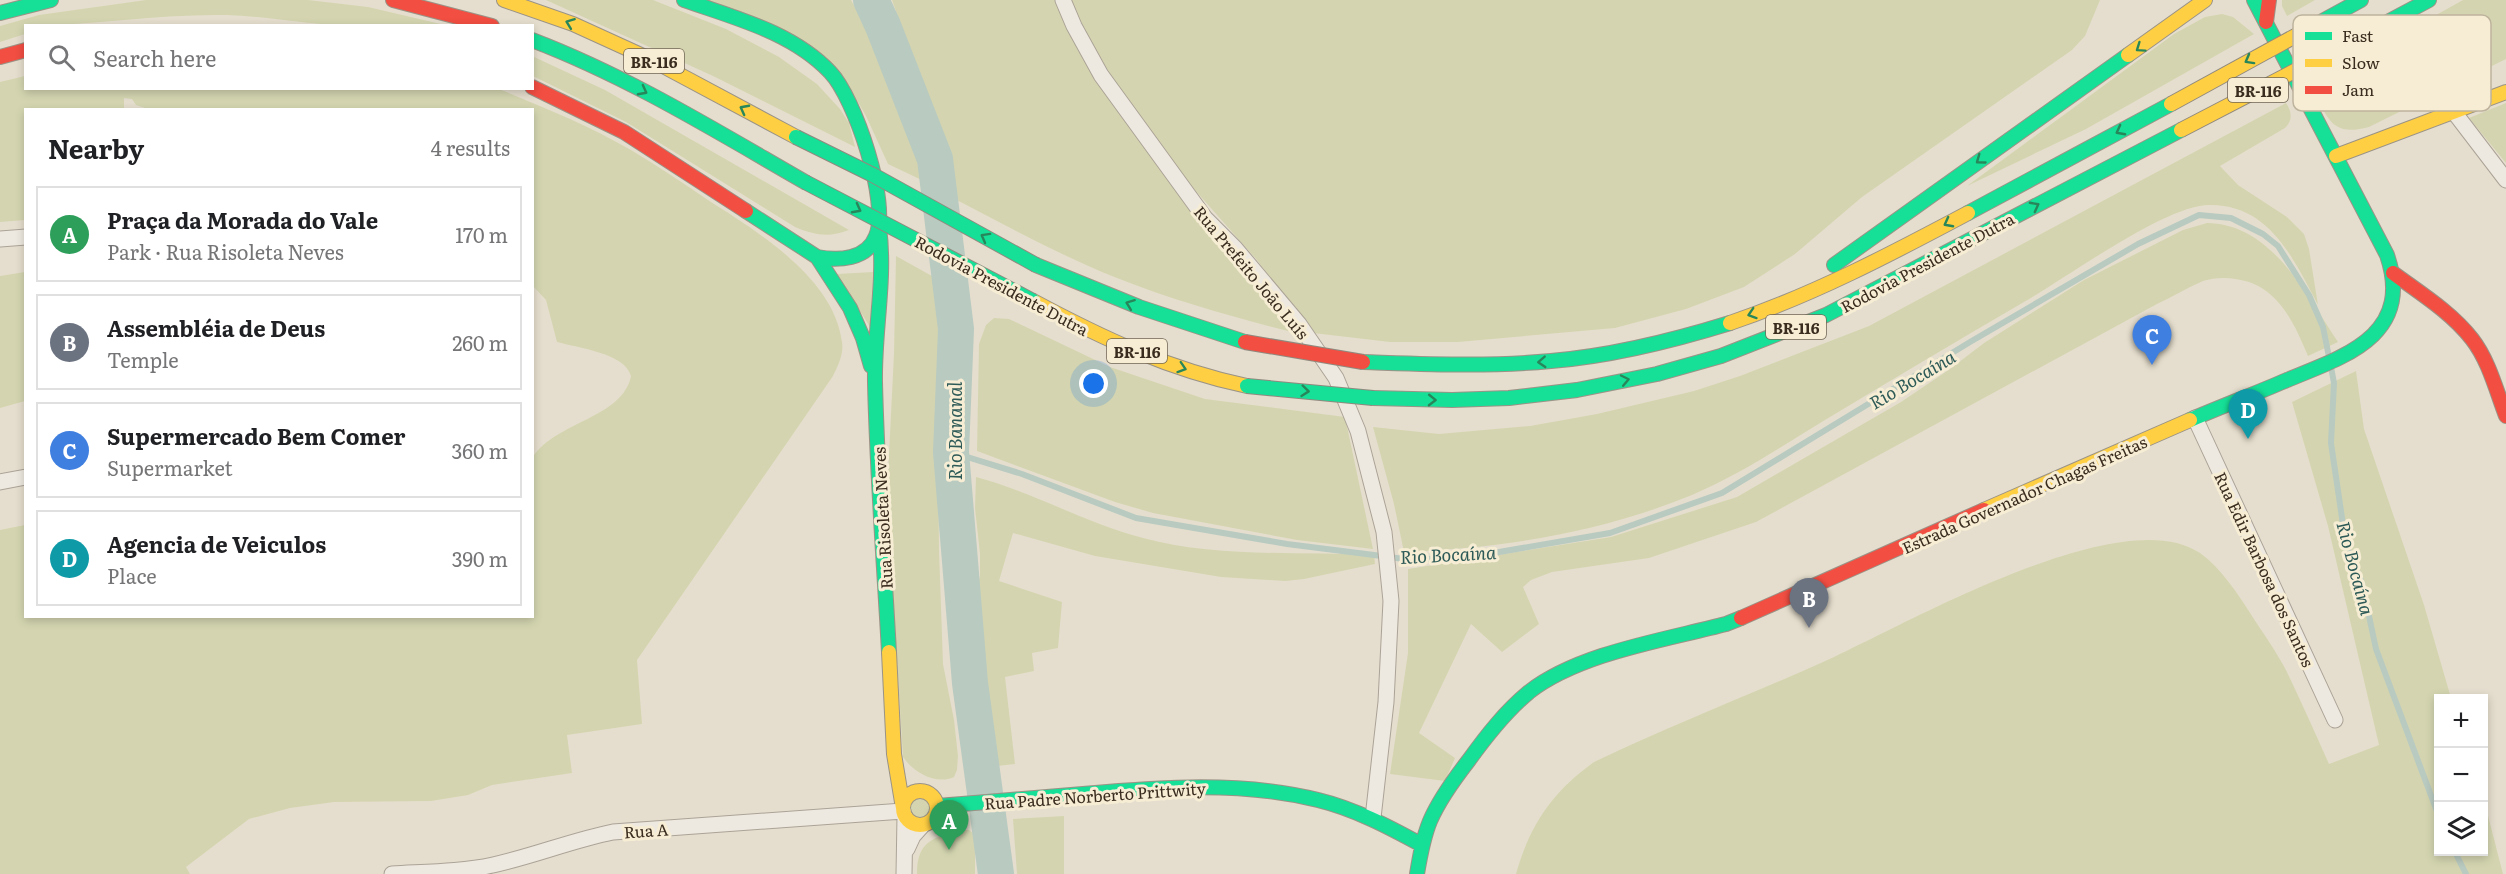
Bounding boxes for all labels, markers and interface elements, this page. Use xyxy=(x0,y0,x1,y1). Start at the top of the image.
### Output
legend xyxy=(2293,15,2491,111)
one-way arrow xyxy=(565,18,576,30)
text: Fast xyxy=(2342,23,2374,47)
search box xyxy=(24,24,534,90)
icon: search xyxy=(45,41,78,74)
text: Search here xyxy=(93,41,216,74)
one-way arrow xyxy=(2135,41,2146,52)
road number: BR-116 xyxy=(624,49,684,73)
text: Slow xyxy=(2342,50,2380,74)
one-way arrow xyxy=(2245,53,2256,65)
text: Jam xyxy=(2342,77,2375,101)
road number: BR-116 xyxy=(2228,78,2288,102)
one-way arrow xyxy=(636,84,647,95)
one-way arrow xyxy=(740,105,751,116)
one-way arrow xyxy=(2115,124,2126,135)
text: Nearby xyxy=(48,128,144,167)
text: 4 results xyxy=(431,132,510,162)
one-way arrow xyxy=(1975,152,1986,163)
street label: Rua Prefeito João Luís xyxy=(1189,200,1315,344)
one-way arrow xyxy=(851,202,861,213)
one-way arrow xyxy=(2029,202,2039,213)
text: Praça da Morada do Vale xyxy=(107,203,378,236)
street label: Rodovia Presidente Dutra xyxy=(1836,206,2018,318)
one-way arrow xyxy=(1943,216,1954,227)
text: A xyxy=(62,219,77,249)
text: 170 m xyxy=(455,219,508,249)
street label: Rodovia Presidente Dutra xyxy=(911,229,1093,341)
one-way arrow xyxy=(981,233,991,244)
text: Park · Rua Risoleta Neves xyxy=(107,236,344,266)
one-way arrow xyxy=(1125,299,1135,312)
one-way arrow xyxy=(1747,307,1758,319)
text: Assembléia de Deus xyxy=(107,311,325,344)
road number: BR-116 xyxy=(1766,315,1826,339)
pin: C xyxy=(2132,316,2172,365)
text: B xyxy=(63,327,76,357)
text: 260 m xyxy=(452,327,508,357)
road number: BR-116 xyxy=(1107,339,1167,363)
water label: Rio Bocaína xyxy=(1864,342,1961,415)
text: Temple xyxy=(107,344,179,374)
one-way arrow xyxy=(1537,355,1546,368)
one-way arrow xyxy=(1176,361,1186,373)
your location xyxy=(1079,369,1108,398)
one-way arrow xyxy=(1620,374,1630,387)
water label: Rio Bananal xyxy=(941,381,968,480)
one-way arrow xyxy=(1300,384,1309,397)
pin: D xyxy=(2228,390,2268,439)
one-way arrow xyxy=(1427,393,1436,406)
text: Supermercado Bem Comer xyxy=(107,419,405,452)
street label: Estrada Governador Chagas Freitas xyxy=(1898,429,2150,559)
text: C xyxy=(62,435,77,465)
text: 360 m xyxy=(451,435,508,465)
street label: Rua Risoleta Neves xyxy=(866,446,898,590)
text: Supermarket xyxy=(107,452,233,482)
street label: Rua Edir Barbosa dos Santos xyxy=(2209,467,2321,671)
water label: Rio Bocaína xyxy=(2330,518,2382,619)
text: Agencia de Veiculos xyxy=(107,527,326,560)
water label: Rio Bocaína xyxy=(1399,538,1498,570)
text: D xyxy=(62,543,77,573)
text: 390 m xyxy=(452,543,508,573)
text: Place xyxy=(107,560,157,590)
pin: B xyxy=(1790,578,1828,628)
map controls xyxy=(2434,694,2488,856)
button: + xyxy=(2434,694,2488,748)
button: − xyxy=(2434,748,2488,802)
street label: Rua Padre Norberto Prittwity xyxy=(983,775,1207,815)
pin: A xyxy=(930,800,968,850)
button: layers xyxy=(2434,802,2488,856)
street label: Rua A xyxy=(623,816,669,844)

